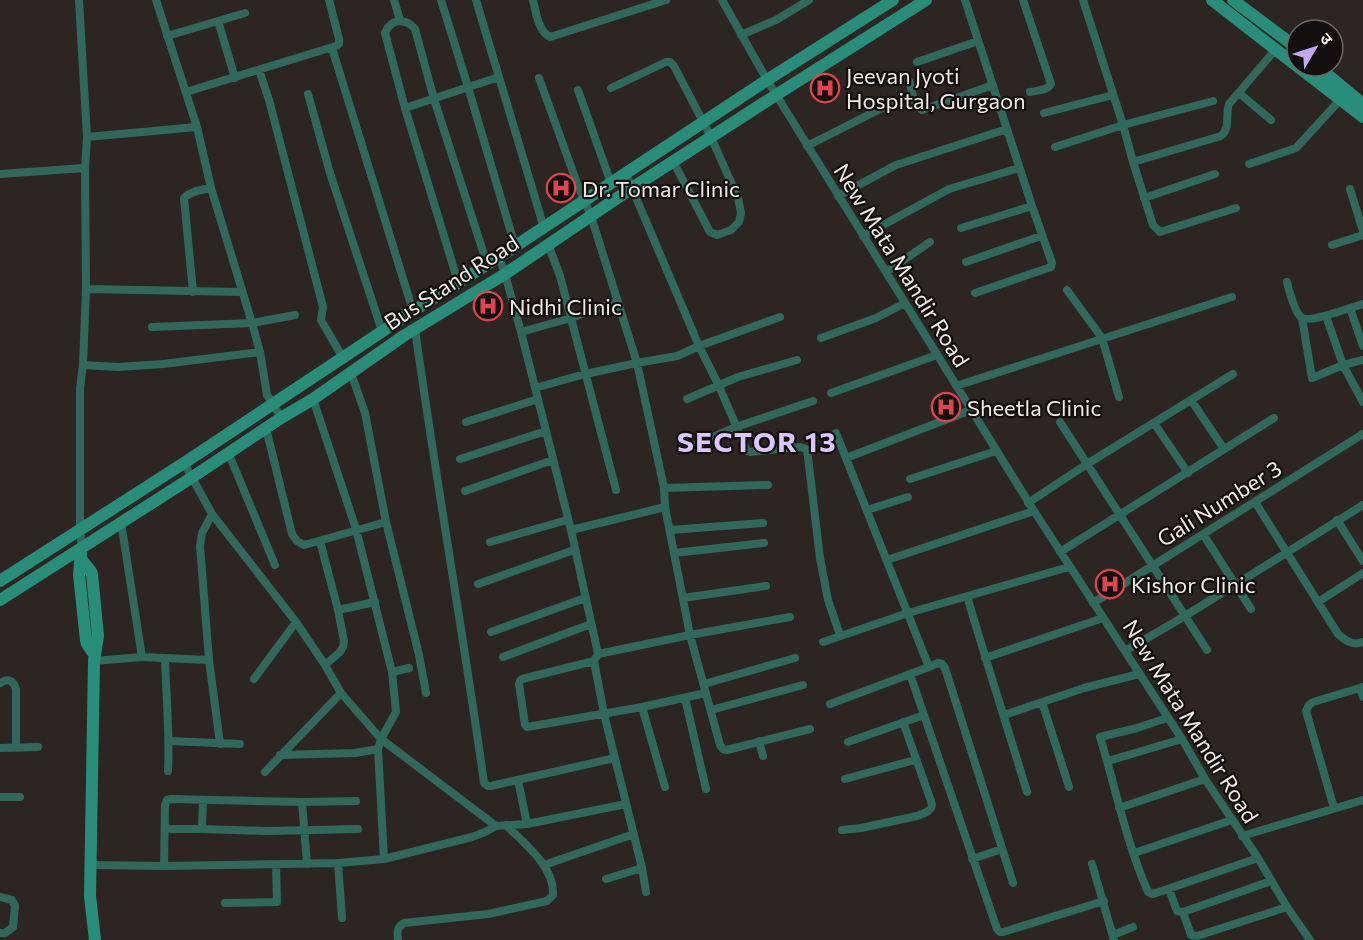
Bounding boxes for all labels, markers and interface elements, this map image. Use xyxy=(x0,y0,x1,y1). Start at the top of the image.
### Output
north arrow xyxy=(1285,18,1345,78)
text: उ xyxy=(1317,29,1338,48)
place label: Jeevan Jyoti Hospital, Gurgaon xyxy=(846,62,1026,114)
hospital icon: Jeevan Jyoti Hospital, Gurgaon xyxy=(809,72,841,104)
street label: New Mata Mandir Road xyxy=(828,158,976,372)
hospital icon: Dr. Tomar Clinic xyxy=(545,172,577,204)
place label: Dr. Tomar Clinic xyxy=(582,175,740,202)
street label: Bus Stand Road xyxy=(379,229,523,335)
hospital icon: Nidhi Clinic xyxy=(472,290,504,322)
place label: Nidhi Clinic xyxy=(509,293,622,320)
hospital icon: Sheetla Clinic xyxy=(930,391,962,423)
place label: Sheetla Clinic xyxy=(967,394,1101,421)
district label: SECTOR 13 xyxy=(677,424,837,458)
street label: Gali Number 3 xyxy=(1152,454,1286,552)
hospital icon: Kishor Clinic xyxy=(1094,568,1126,600)
place label: Kishor Clinic xyxy=(1131,571,1256,598)
street label: New Mata Mandir Road xyxy=(1117,614,1265,828)

